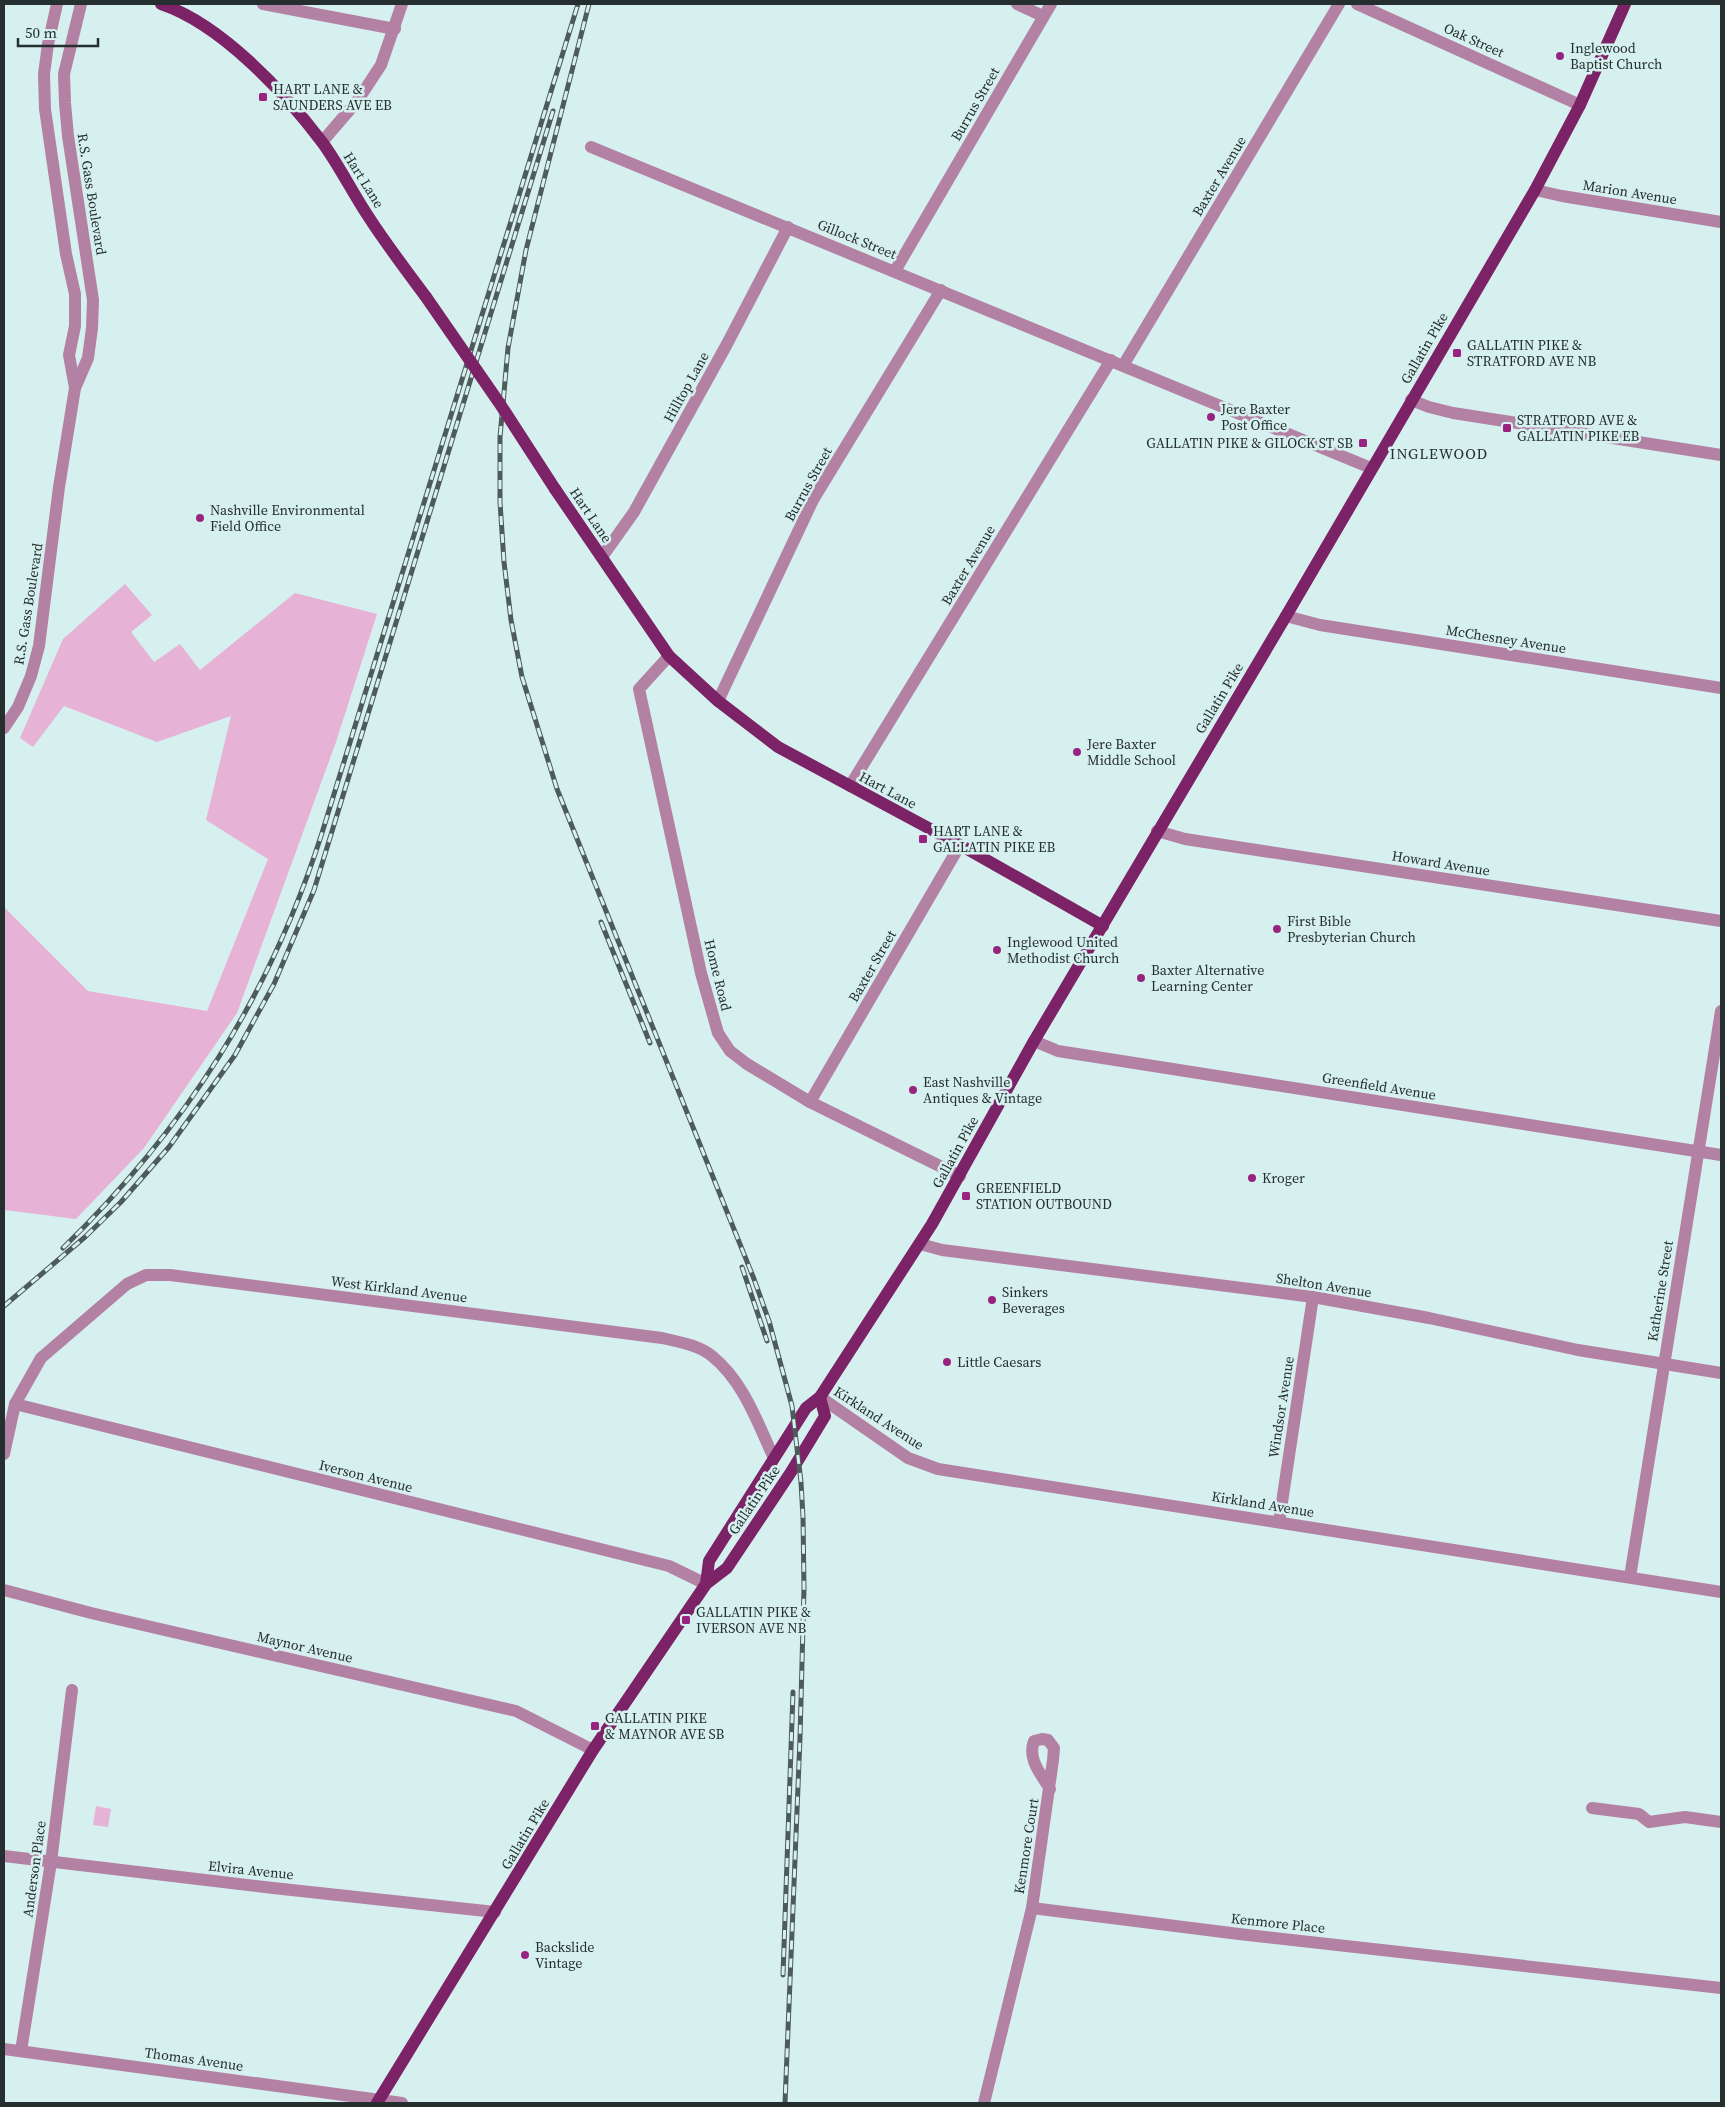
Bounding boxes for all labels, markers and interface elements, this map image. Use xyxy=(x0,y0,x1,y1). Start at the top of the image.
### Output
scale bar xyxy=(18,15,98,47)
street label: Oak Street xyxy=(1441,18,1508,62)
text: 50 m xyxy=(25,22,57,43)
place label: Inglewood Baptist Church xyxy=(1570,38,1663,74)
marker: Inglewood Baptist Church xyxy=(1554,50,1566,62)
street label: Burrus Street xyxy=(946,63,1004,145)
place label: HART LANE & SAUNDERS AVE EB xyxy=(273,79,392,115)
marker: HART LANE & SAUNDERS AVE EB xyxy=(257,91,269,103)
street label: R.S. Gass Boulevard xyxy=(72,132,112,256)
street label: Baxter Avenue xyxy=(1187,132,1251,220)
street label: Hart Lane xyxy=(339,148,389,212)
street label: Marion Avenue xyxy=(1582,175,1678,209)
street label: Gillock Street xyxy=(815,214,900,264)
street label: Gallatin Pike xyxy=(1395,309,1453,387)
place label: GALLATIN PIKE & STRATFORD AVE NB xyxy=(1467,335,1596,371)
marker: GALLATIN PIKE & STRATFORD AVE NB xyxy=(1451,347,1463,359)
street label: Hilltop Lane xyxy=(658,348,714,426)
place label: Jere Baxter Post Office xyxy=(1220,399,1290,435)
place label: STRATFORD AVE & GALLATIN PIKE EB xyxy=(1517,410,1639,446)
marker: Jere Baxter Post Office xyxy=(1205,411,1217,423)
marker: STRATFORD AVE & GALLATIN PIKE EB xyxy=(1501,422,1513,434)
place label: GALLATIN PIKE & GILOCK ST SB xyxy=(1146,433,1353,453)
marker: GALLATIN PIKE & GILOCK ST SB xyxy=(1357,437,1369,449)
street label: Burrus Street xyxy=(779,443,837,525)
district label: INGLEWOOD xyxy=(1390,443,1488,464)
street label: Hart Lane xyxy=(565,483,617,547)
place label: Nashville Environmental Field Office xyxy=(210,500,365,536)
marker: Nashville Environmental Field Office xyxy=(194,512,206,524)
street label: Baxter Avenue xyxy=(936,521,1000,609)
street label: R.S. Gass Boulevard xyxy=(8,542,48,666)
street label: McChesney Avenue xyxy=(1444,620,1568,658)
street label: Gallatin Pike xyxy=(1190,659,1248,737)
place label: Jere Baxter Middle School xyxy=(1086,734,1176,770)
marker: Jere Baxter Middle School xyxy=(1071,746,1083,758)
street label: Hart Lane xyxy=(856,766,920,814)
place label: HART LANE & GALLATIN PIKE EB xyxy=(933,821,1055,857)
marker: HART LANE & GALLATIN PIKE EB xyxy=(917,833,929,845)
street label: Howard Avenue xyxy=(1391,845,1491,881)
place label: First Bible Presbyterian Church xyxy=(1287,911,1416,947)
marker: First Bible Presbyterian Church xyxy=(1271,923,1283,935)
street label: Baxter Street xyxy=(843,926,901,1006)
place label: Inglewood United Methodist Church xyxy=(1007,932,1119,968)
street label: Home Road xyxy=(699,937,737,1013)
marker: Inglewood United Methodist Church xyxy=(991,944,1003,956)
place label: Baxter Alternative Learning Center xyxy=(1151,960,1264,996)
marker: Baxter Alternative Learning Center xyxy=(1135,972,1147,984)
street label: Greenfield Avenue xyxy=(1321,1067,1437,1105)
place label: East Nashville Antiques & Vintage xyxy=(923,1072,1042,1108)
marker: East Nashville Antiques & Vintage xyxy=(907,1084,919,1096)
street label: Gallatin Pike xyxy=(927,1112,983,1192)
place label: Kroger xyxy=(1262,1168,1305,1188)
marker: Kroger xyxy=(1246,1172,1258,1184)
place label: GREENFIELD STATION OUTBOUND xyxy=(976,1178,1112,1214)
marker: GREENFIELD STATION OUTBOUND xyxy=(960,1190,972,1202)
street label: Katherine Street xyxy=(1642,1239,1678,1343)
street label: Shelton Avenue xyxy=(1275,1268,1373,1302)
street label: West Kirkland Avenue xyxy=(330,1271,468,1307)
place label: Sinkers Beverages xyxy=(1002,1282,1065,1318)
marker: Sinkers Beverages xyxy=(986,1294,998,1306)
place label: Little Caesars xyxy=(957,1352,1041,1372)
street label: Windsor Avenue xyxy=(1263,1355,1299,1459)
marker: Little Caesars xyxy=(941,1356,953,1368)
street label: Kirkland Avenue xyxy=(830,1381,928,1455)
street label: Iverson Avenue xyxy=(317,1455,415,1497)
street label: Gallatin Pike xyxy=(723,1461,785,1539)
street label: Kirkland Avenue xyxy=(1210,1486,1316,1522)
place label: GALLATIN PIKE & IVERSON AVE NB xyxy=(696,1602,811,1638)
marker: GALLATIN PIKE & IVERSON AVE NB xyxy=(680,1614,692,1626)
street label: Maynor Avenue xyxy=(255,1626,355,1668)
place label: GALLATIN PIKE & MAYNOR AVE SB xyxy=(605,1708,725,1744)
marker: GALLATIN PIKE & MAYNOR AVE SB xyxy=(589,1720,601,1732)
street label: Gallatin Pike xyxy=(496,1795,554,1873)
street label: Kenmore Court xyxy=(1009,1796,1043,1895)
street label: Anderson Place xyxy=(17,1819,51,1919)
street label: Elvira Avenue xyxy=(207,1856,295,1884)
street label: Kenmore Place xyxy=(1230,1908,1326,1938)
place label: Backslide Vintage xyxy=(535,1937,595,1973)
marker: Backslide Vintage xyxy=(519,1949,531,1961)
street label: Thomas Avenue xyxy=(143,2042,245,2076)

